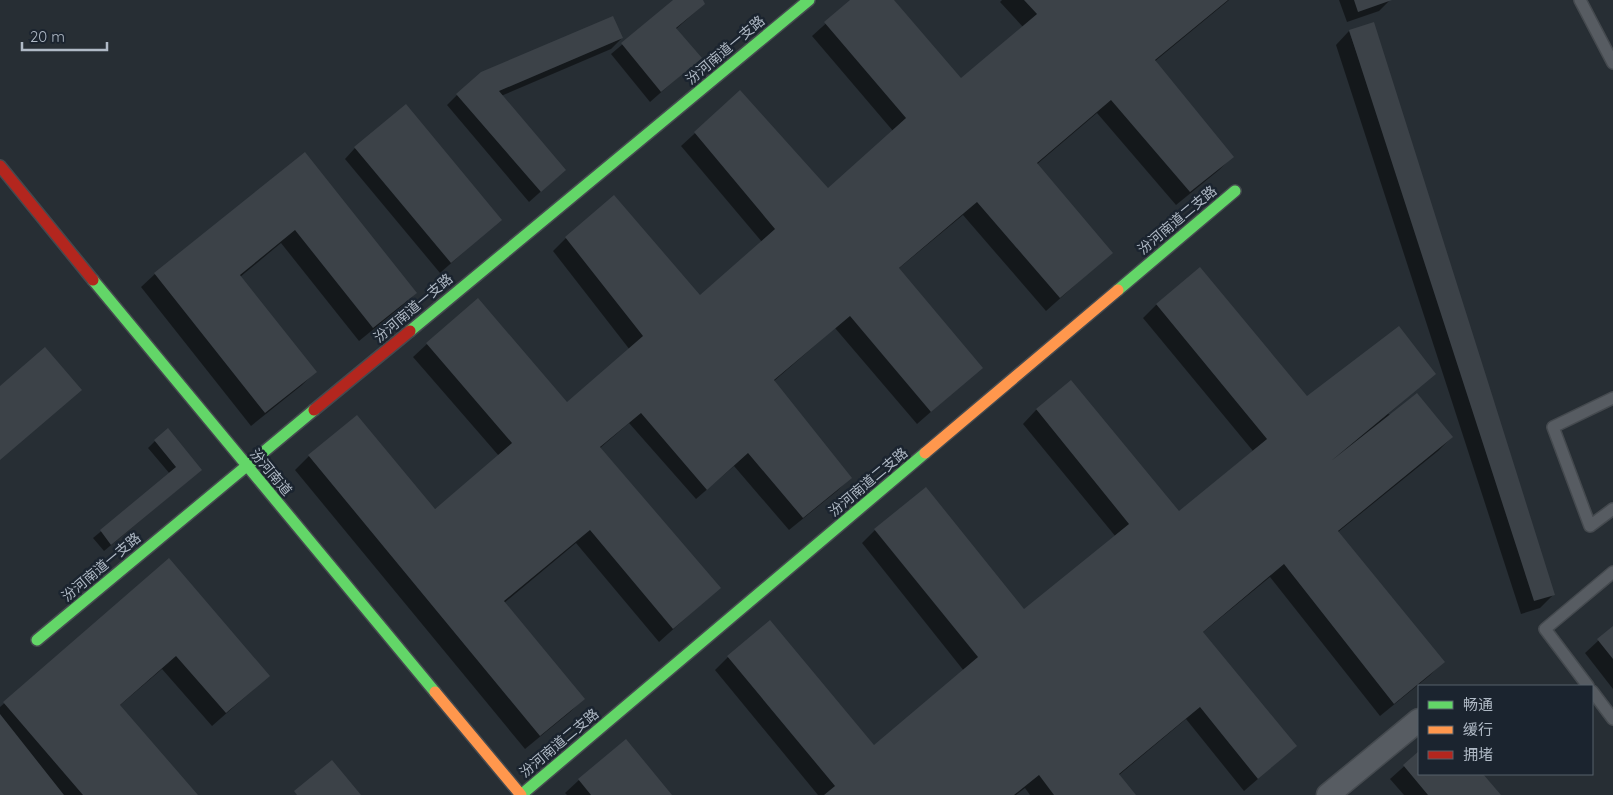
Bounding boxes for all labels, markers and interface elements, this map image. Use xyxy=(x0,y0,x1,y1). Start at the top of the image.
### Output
street label: 汾河南道一支路 xyxy=(682,12,768,88)
scale bar xyxy=(22,20,108,52)
text: 20 m xyxy=(30,27,65,46)
street label: 汾河南道二支路 xyxy=(1134,182,1220,258)
street label: 汾河南道一支路 xyxy=(370,270,456,346)
street label: 汾河南道二支路 xyxy=(825,444,911,520)
street label: 汾河南道 xyxy=(246,445,296,499)
street label: 汾河南道一支路 xyxy=(58,529,144,605)
legend xyxy=(1418,685,1593,775)
text: 畅通 xyxy=(1463,695,1493,714)
street label: 汾河南道二支路 xyxy=(516,705,602,781)
text: 缓行 xyxy=(1463,720,1493,739)
text: 拥堵 xyxy=(1463,745,1493,764)

